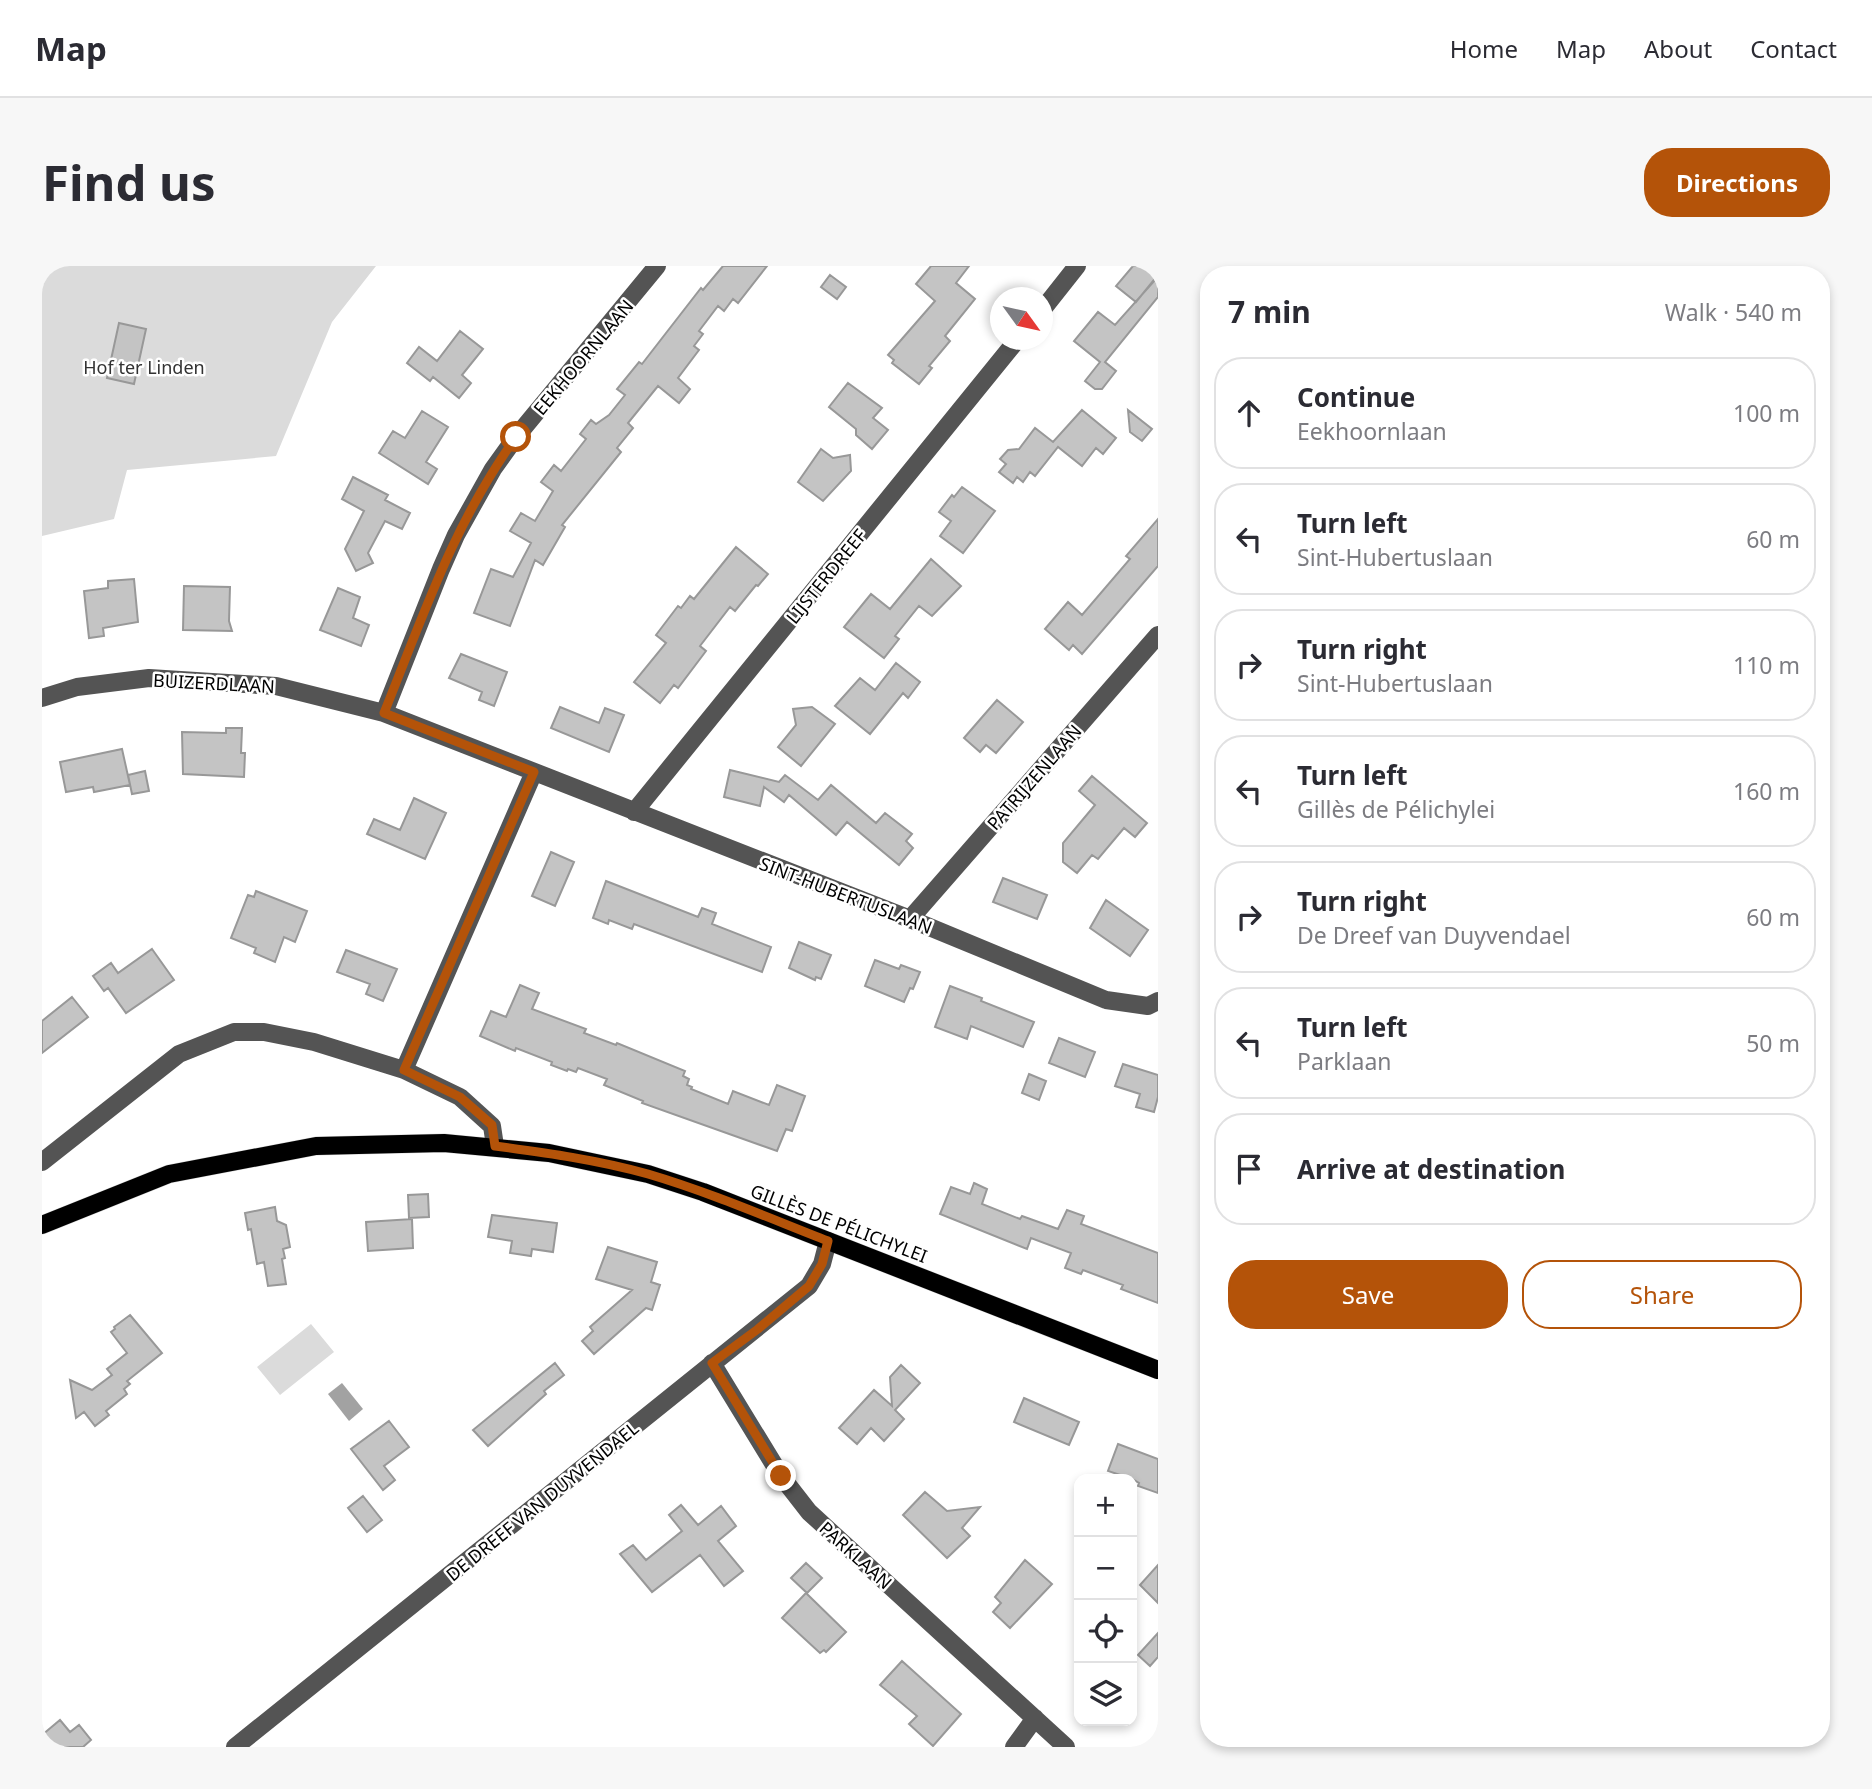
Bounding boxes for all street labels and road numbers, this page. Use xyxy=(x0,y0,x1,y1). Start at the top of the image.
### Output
street label: EEKHOORNLAAN xyxy=(528,294,638,420)
street label: LIJSTERDREEF xyxy=(780,524,872,628)
street label: BUIZERDLAAN xyxy=(153,668,275,698)
street label: PATRIJZENLAAN xyxy=(981,719,1087,835)
street label: SINT-HUBERTUSLAAN xyxy=(756,851,936,939)
street label: GILLÈS DE PÉLICHYLEI xyxy=(747,1178,931,1268)
street label: DE DREEF VAN DUYVENDAEL xyxy=(441,1416,643,1586)
street label: PARKLAAN xyxy=(815,1516,897,1594)

